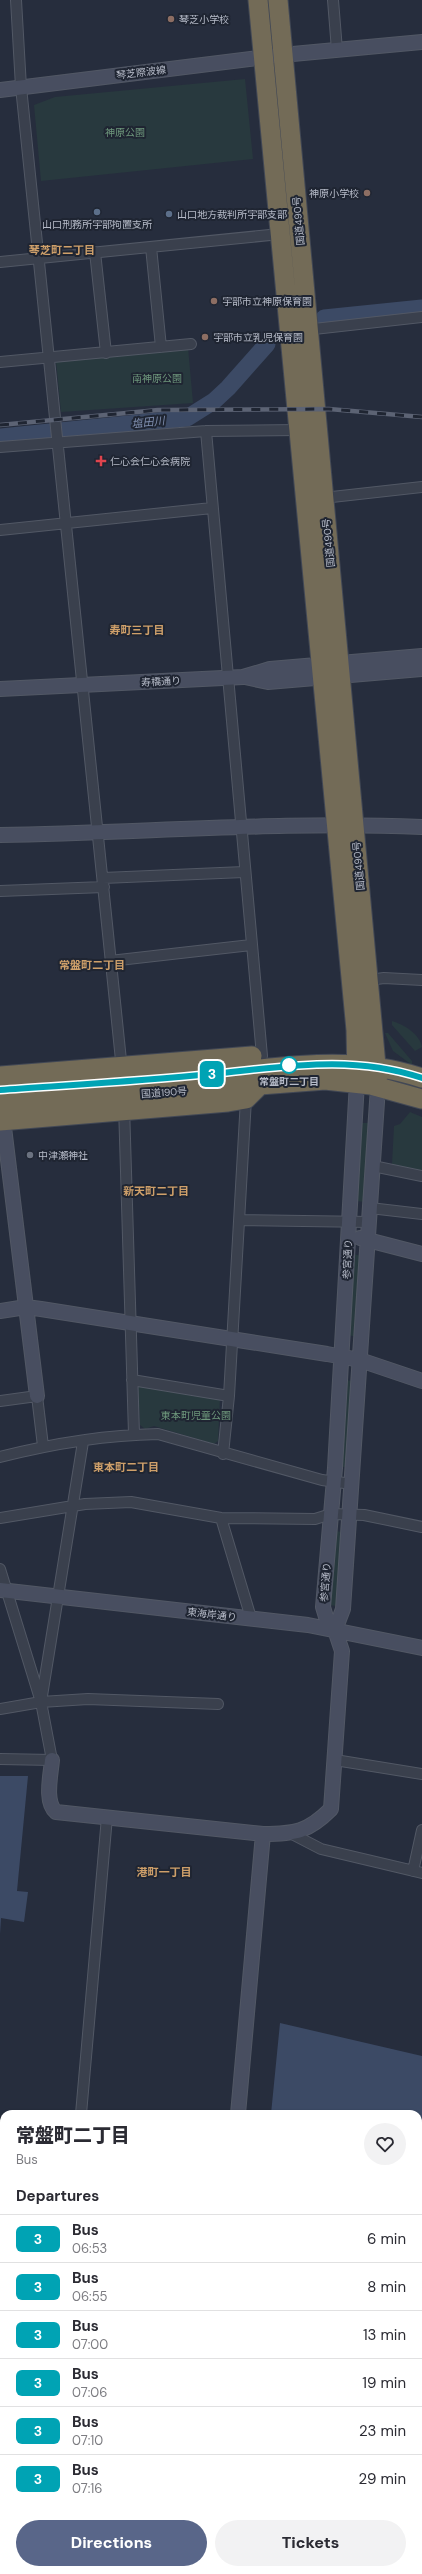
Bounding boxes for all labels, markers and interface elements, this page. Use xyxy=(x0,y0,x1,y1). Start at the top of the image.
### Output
place label: 琴芝小学校 xyxy=(179,13,229,26)
marker: 琴芝小学校 xyxy=(166,14,176,24)
street label: 琴芝際波線 xyxy=(115,63,167,82)
park label: 神原公園 xyxy=(105,126,145,139)
place label: 神原小学校 xyxy=(309,187,359,200)
marker: 神原小学校 xyxy=(362,188,372,198)
street label: 国道490号 xyxy=(290,196,307,246)
marker: 山口刑務所宇部拘置支所 xyxy=(92,207,102,217)
place label: 山口地方裁判所宇部支部 xyxy=(177,208,287,221)
marker: 山口地方裁判所宇部支部 xyxy=(164,209,174,219)
place label: 山口刑務所宇部拘置支所 xyxy=(42,218,152,231)
district label: 琴芝町二丁目 xyxy=(28,243,95,257)
place label: 宇部市立神原保育園 xyxy=(222,295,312,308)
marker: 宇部市立神原保育園 xyxy=(209,296,219,306)
place label: 宇部市立乳児保育園 xyxy=(213,331,303,344)
marker: 宇部市立乳児保育園 xyxy=(200,332,210,342)
park label: 南神原公園 xyxy=(132,372,182,385)
water label: 塩田川 xyxy=(131,413,166,431)
marker: 仁心会仁心会病院 xyxy=(95,455,107,467)
place label: 仁心会仁心会病院 xyxy=(110,455,190,468)
street label: 国道490号 xyxy=(319,518,338,568)
district label: 寿町三丁目 xyxy=(110,623,165,637)
street label: 寿橋通り xyxy=(141,674,181,689)
street label: 国道490号 xyxy=(350,841,367,891)
district label: 常盤町二丁目 xyxy=(59,958,125,972)
marker: 常盤町二丁目 xyxy=(280,1056,298,1074)
line badge: 3 xyxy=(199,1061,225,1087)
text: 3 xyxy=(208,1065,216,1083)
place label: 常盤町二丁目 xyxy=(259,1075,319,1088)
street label: 国道190号 xyxy=(141,1084,188,1101)
place label: 中津瀬神社 xyxy=(38,1149,88,1162)
marker: 中津瀬神社 xyxy=(25,1150,35,1160)
district label: 新天町二丁目 xyxy=(123,1184,189,1198)
street label: 参宮通り xyxy=(340,1239,355,1279)
park label: 東本町児童公園 xyxy=(161,1409,231,1422)
district label: 東本町二丁目 xyxy=(93,1460,159,1474)
street label: 参宮通り xyxy=(317,1562,334,1603)
street label: 東海岸通り xyxy=(186,1605,238,1624)
district label: 港町一丁目 xyxy=(137,1865,192,1879)
text: 常盤町二丁目 xyxy=(16,2123,130,2148)
button: heart xyxy=(364,2123,406,2165)
text: Bus xyxy=(16,2151,38,2168)
text: Departures xyxy=(16,2186,99,2206)
text: Bus xyxy=(72,2220,99,2240)
text: 6 min xyxy=(367,2229,406,2249)
text: 3 xyxy=(34,2230,42,2248)
text: 06:53 xyxy=(72,2240,107,2257)
text: Bus xyxy=(72,2268,99,2288)
text: 8 min xyxy=(367,2277,406,2297)
text: 3 xyxy=(34,2278,42,2296)
text: 06:55 xyxy=(72,2288,108,2305)
text: Bus xyxy=(72,2316,99,2336)
text: 13 min xyxy=(363,2325,406,2345)
text: 3 xyxy=(34,2326,42,2344)
text: 07:00 xyxy=(72,2336,108,2353)
text: Bus xyxy=(72,2364,99,2384)
text: 19 min xyxy=(362,2373,406,2393)
text: 3 xyxy=(34,2374,42,2392)
text: 07:06 xyxy=(72,2384,107,2401)
text: Bus xyxy=(72,2412,99,2432)
text: 23 min xyxy=(359,2421,406,2441)
text: 3 xyxy=(34,2422,42,2440)
text: 07:10 xyxy=(72,2432,103,2449)
text: Bus xyxy=(72,2460,99,2480)
text: 29 min xyxy=(359,2469,406,2489)
text: 3 xyxy=(34,2470,42,2488)
text: 07:16 xyxy=(72,2480,103,2497)
button: Directions xyxy=(16,2520,207,2566)
button: Tickets xyxy=(215,2520,406,2566)

